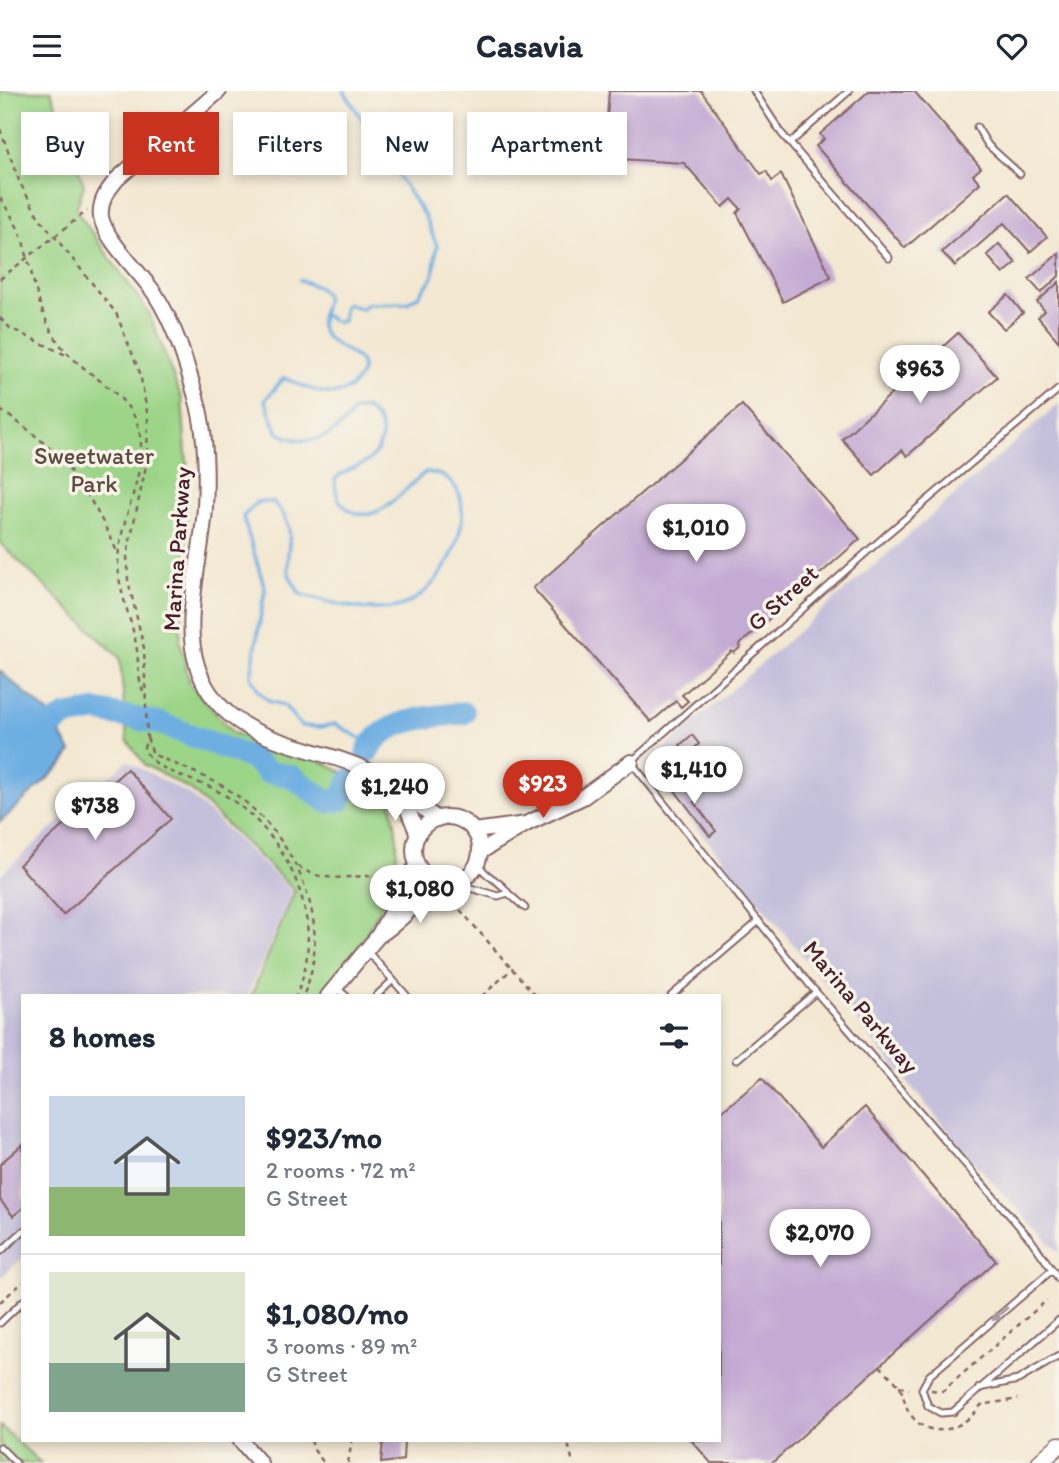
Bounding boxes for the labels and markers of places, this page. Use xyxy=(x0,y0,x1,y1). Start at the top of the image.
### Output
pin: $963 xyxy=(879,345,961,405)
pin: $1,010 xyxy=(639,505,753,564)
pin: $1,410 xyxy=(637,747,751,806)
pin: $923 xyxy=(502,761,584,820)
pin: $1,240 xyxy=(338,763,452,823)
pin: $738 xyxy=(54,783,136,842)
pin: $1,080 xyxy=(363,865,477,925)
pin: $2,070 xyxy=(763,1209,877,1269)

